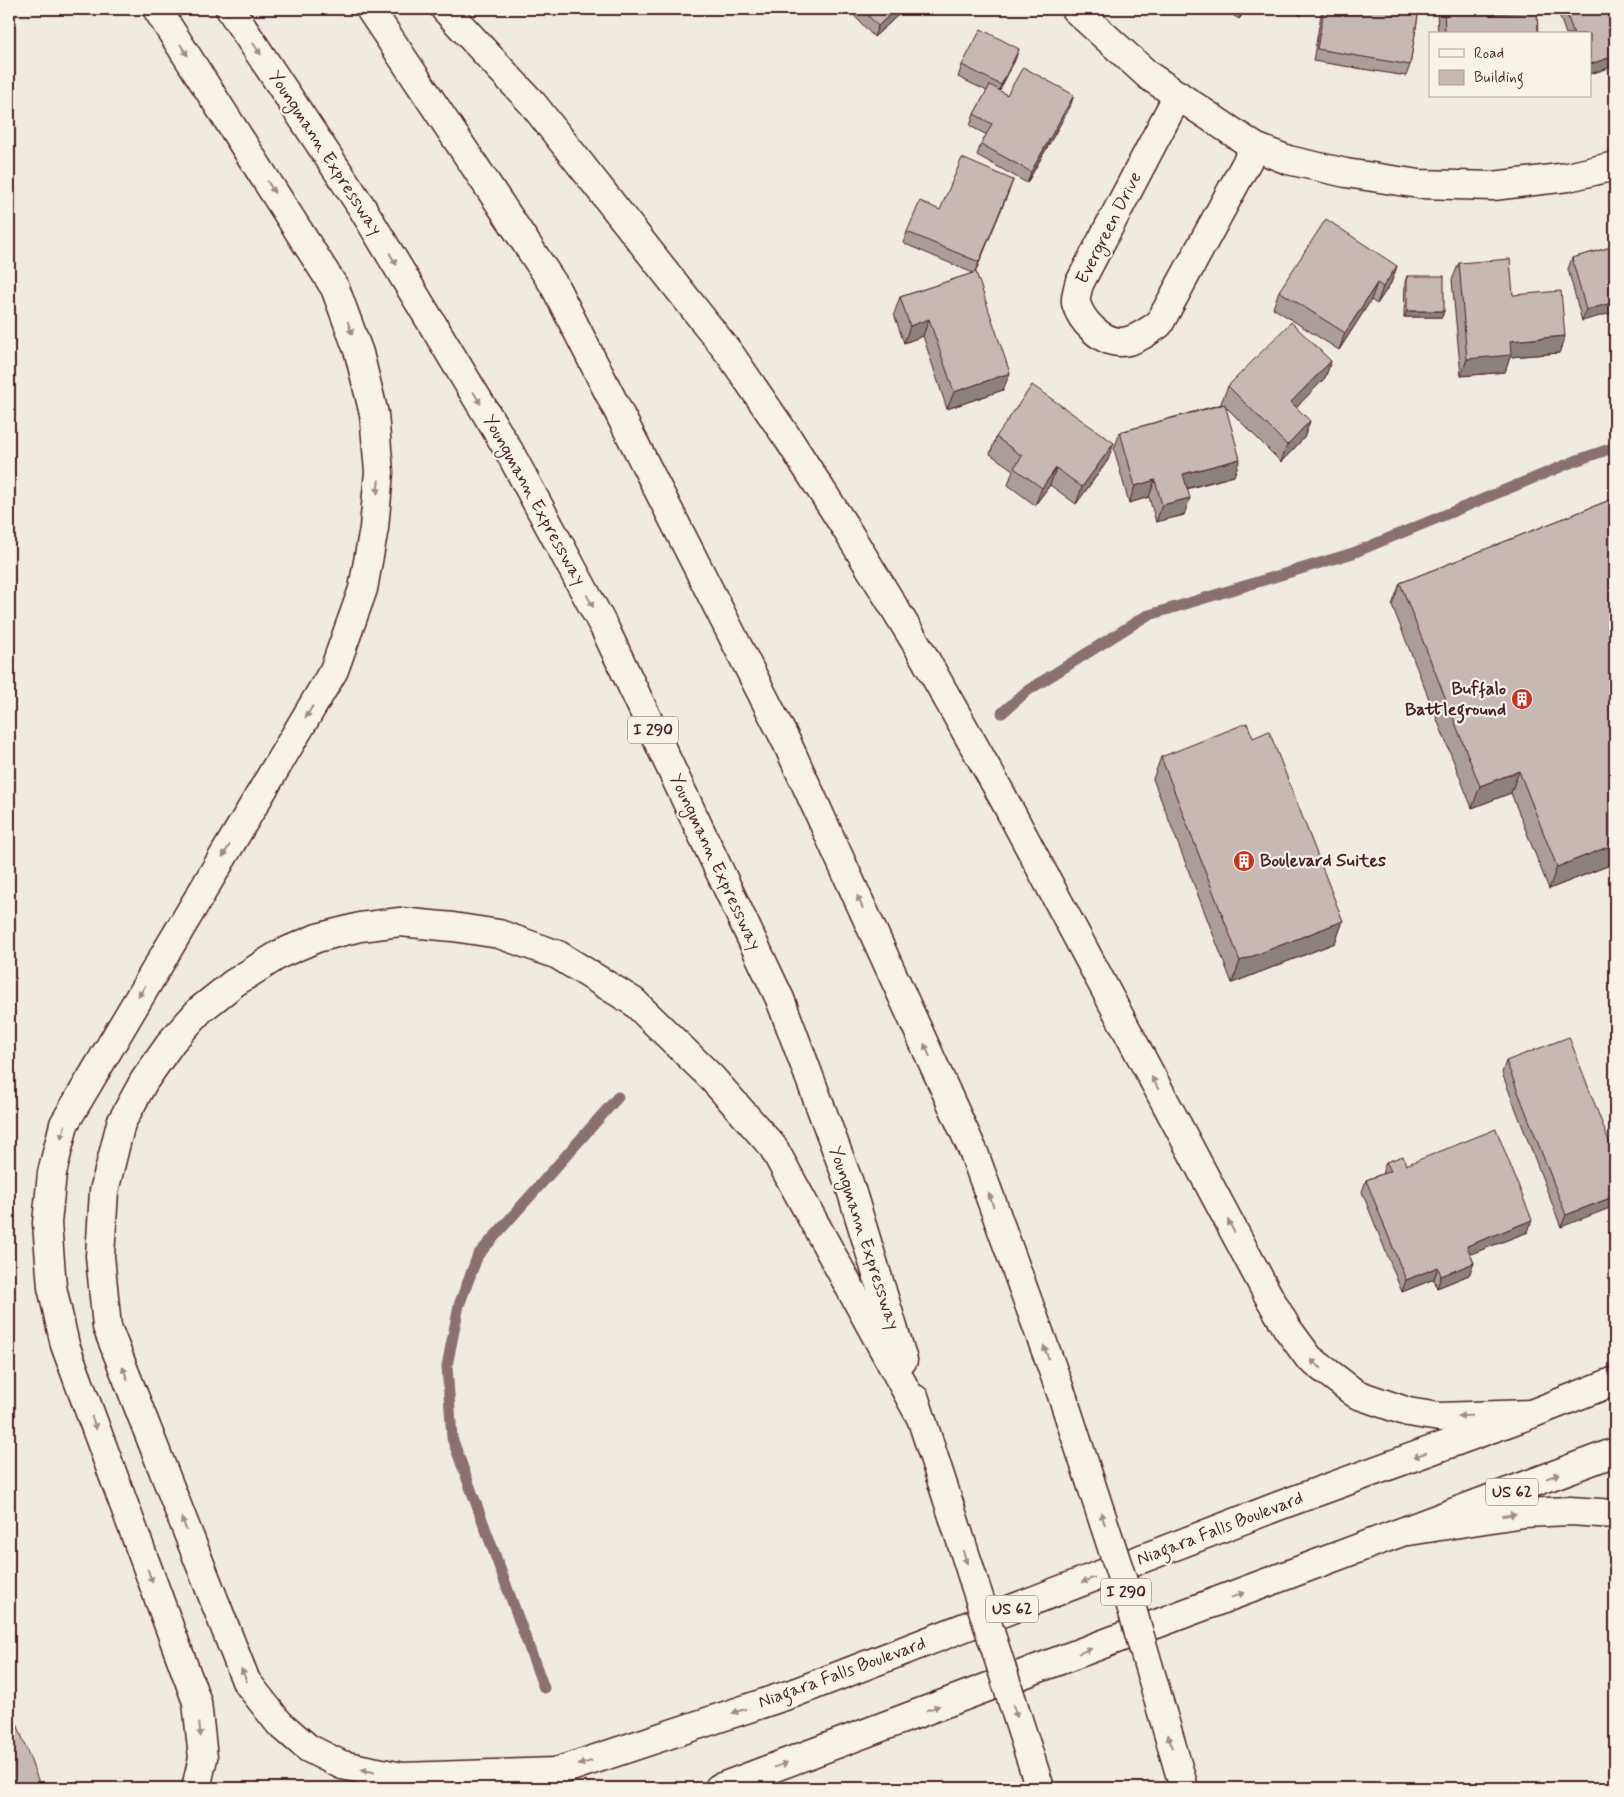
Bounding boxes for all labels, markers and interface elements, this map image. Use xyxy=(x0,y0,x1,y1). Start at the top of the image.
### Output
legend xyxy=(1429,32,1592,98)
one-way arrow xyxy=(179,43,188,56)
one-way arrow xyxy=(252,43,262,56)
text: Road xyxy=(1474,44,1504,64)
street label: Youngmann Expressway xyxy=(262,66,387,241)
text: Building xyxy=(1474,68,1524,89)
street label: Evergreen Drive xyxy=(1070,168,1149,289)
one-way arrow xyxy=(266,180,276,193)
one-way arrow xyxy=(388,253,398,266)
one-way arrow xyxy=(346,321,354,336)
one-way arrow xyxy=(472,392,481,405)
street label: Youngmann Expressway xyxy=(476,410,591,590)
one-way arrow xyxy=(374,479,382,495)
one-way arrow xyxy=(586,594,594,609)
place label: Buffalo Battleground xyxy=(1405,677,1506,724)
building icon: Buffalo Battleground xyxy=(1510,687,1534,711)
one-way arrow xyxy=(304,705,313,718)
road number: I 290 xyxy=(628,716,678,744)
street label: Youngmann Expressway xyxy=(663,770,766,955)
one-way arrow xyxy=(221,845,230,858)
building icon: Boulevard Suites xyxy=(1232,849,1256,873)
place label: Boulevard Suites xyxy=(1260,849,1386,873)
one-way arrow xyxy=(855,895,863,909)
one-way arrow xyxy=(138,984,147,997)
one-way arrow xyxy=(922,1043,930,1057)
one-way arrow xyxy=(1151,1075,1159,1090)
one-way arrow xyxy=(58,1124,66,1139)
street label: Youngmann Expressway xyxy=(822,1143,905,1333)
one-way arrow xyxy=(987,1192,994,1207)
one-way arrow xyxy=(1227,1219,1236,1233)
one-way arrow xyxy=(1042,1344,1050,1359)
one-way arrow xyxy=(1310,1358,1323,1369)
one-way arrow xyxy=(121,1365,129,1380)
one-way arrow xyxy=(1457,1413,1473,1421)
one-way arrow xyxy=(91,1416,98,1431)
one-way arrow xyxy=(1412,1451,1427,1459)
one-way arrow xyxy=(1546,1472,1561,1480)
road number: US 62 xyxy=(1486,1478,1538,1505)
street label: Niagara Falls Boulevard xyxy=(1133,1486,1308,1574)
one-way arrow xyxy=(1098,1511,1106,1526)
one-way arrow xyxy=(1501,1511,1517,1519)
one-way arrow xyxy=(180,1517,187,1532)
one-way arrow xyxy=(962,1549,970,1564)
one-way arrow xyxy=(146,1569,154,1584)
one-way arrow xyxy=(1080,1577,1095,1584)
road number: I 290 xyxy=(1101,1578,1151,1605)
one-way arrow xyxy=(1231,1591,1246,1599)
road number: US 62 xyxy=(986,1596,1038,1622)
street label: Niagara Falls Boulevard xyxy=(755,1631,930,1716)
one-way arrow xyxy=(1078,1647,1093,1654)
one-way arrow xyxy=(240,1668,248,1683)
one-way arrow xyxy=(926,1704,941,1712)
one-way arrow xyxy=(1012,1704,1020,1719)
one-way arrow xyxy=(732,1708,747,1716)
one-way arrow xyxy=(196,1722,204,1738)
one-way arrow xyxy=(1166,1734,1174,1749)
one-way arrow xyxy=(577,1759,592,1767)
one-way arrow xyxy=(774,1760,788,1768)
one-way arrow xyxy=(360,1766,376,1774)

